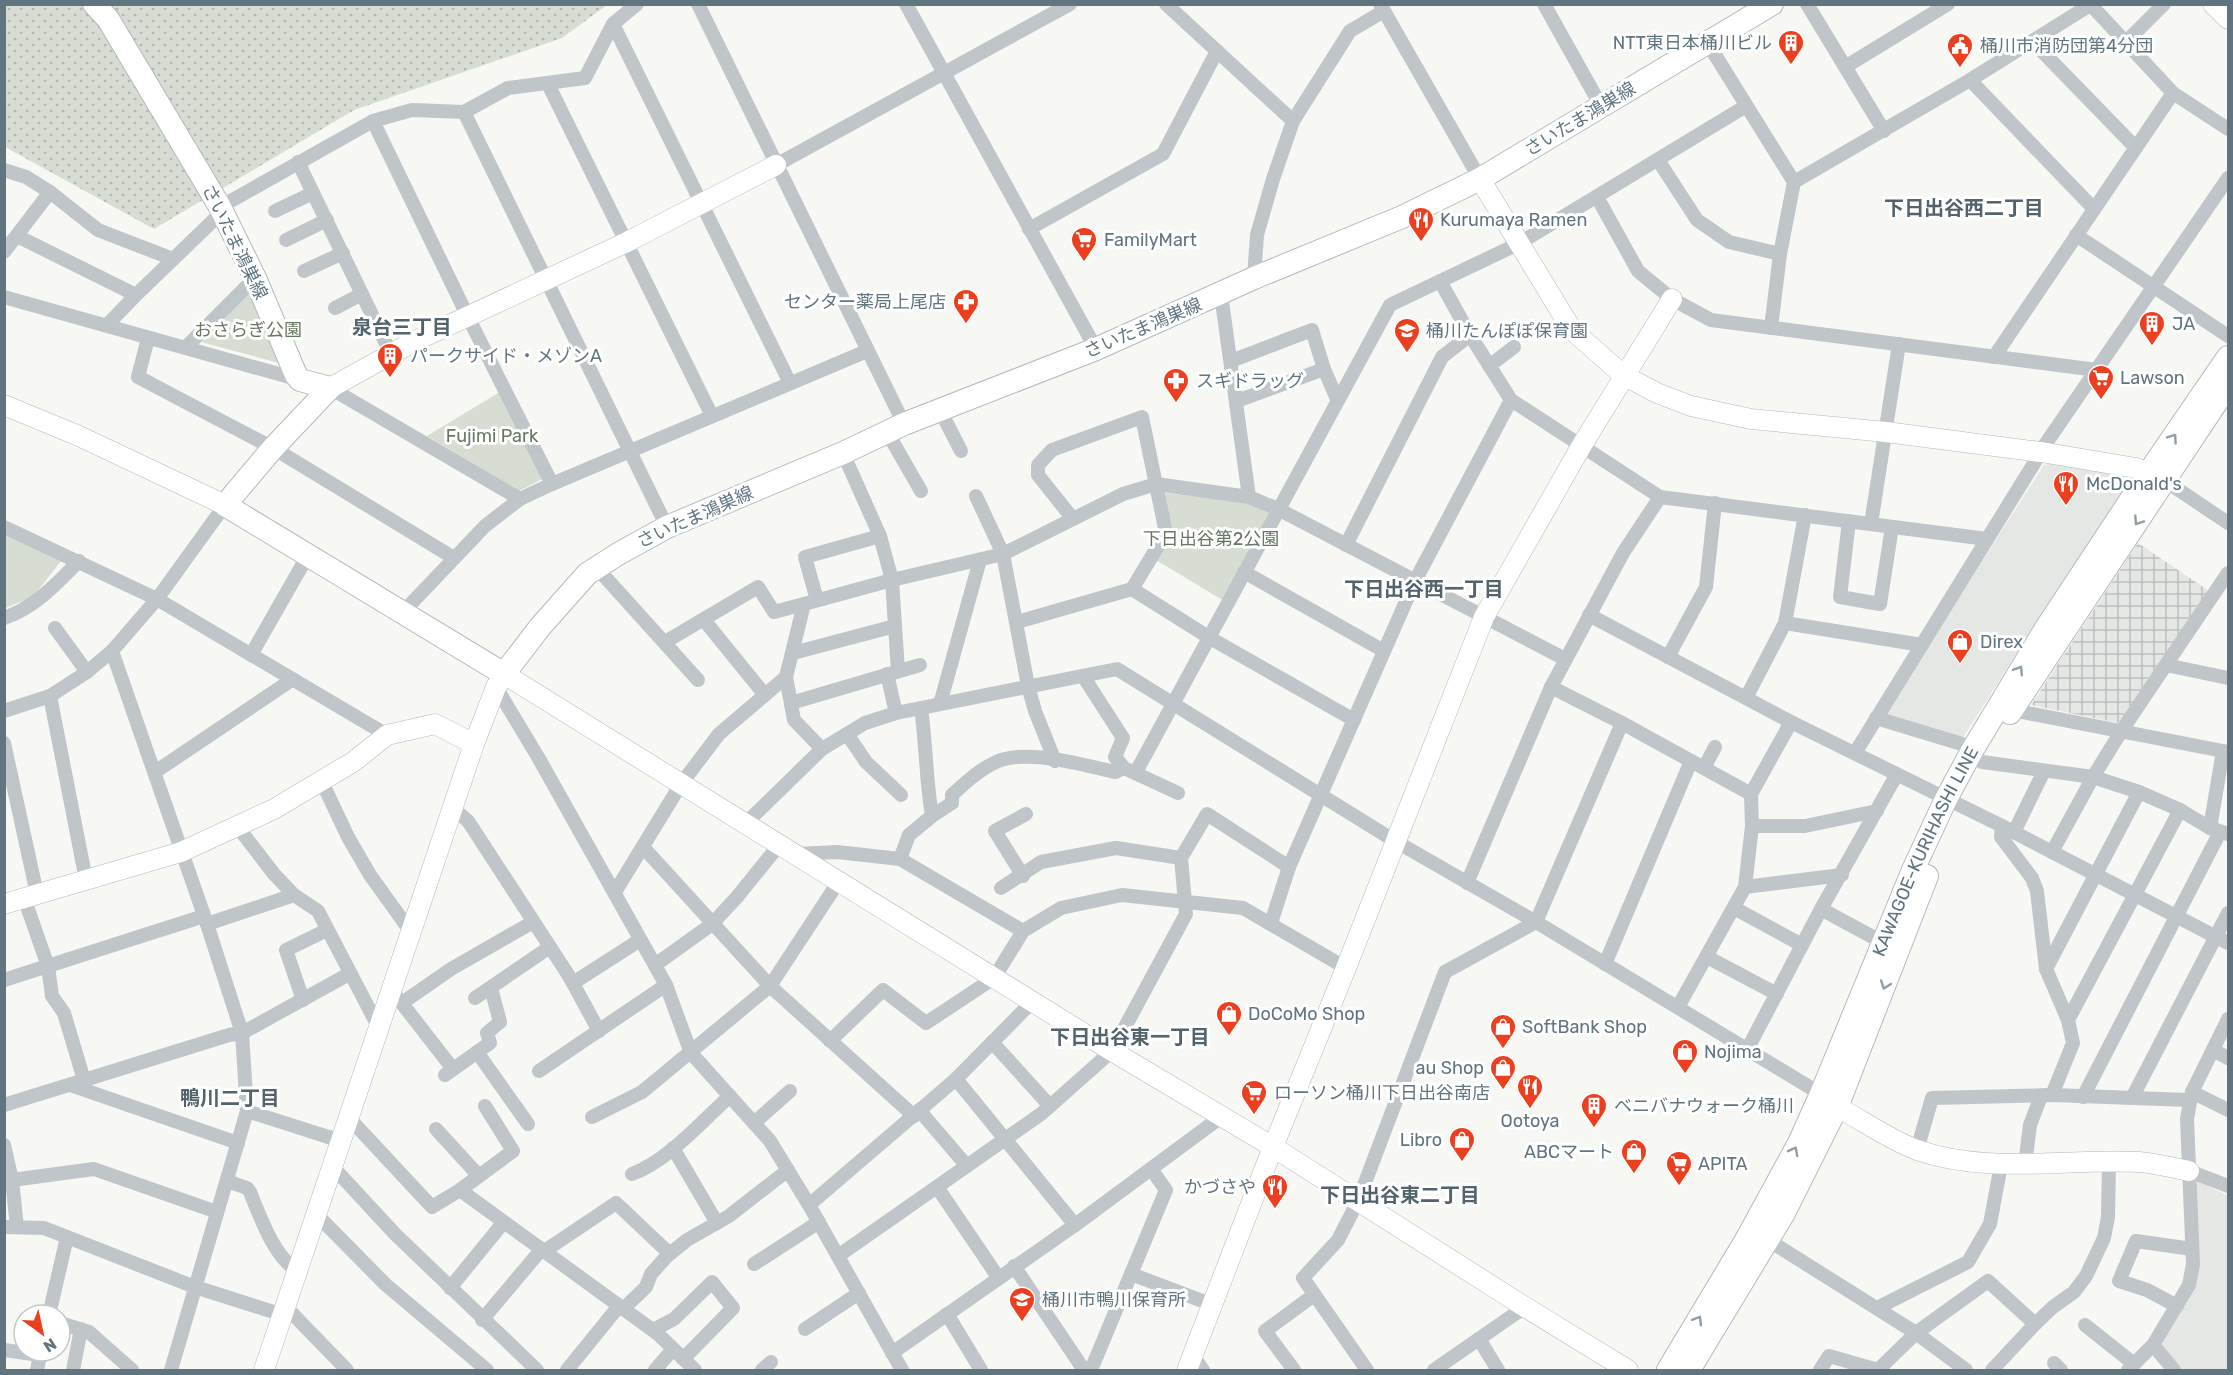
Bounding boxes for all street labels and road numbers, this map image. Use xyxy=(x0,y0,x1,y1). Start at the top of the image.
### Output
street label: さいたま鴻巣線 xyxy=(1521,77,1639,161)
street label: さいたま鴻巣線 xyxy=(198,181,272,303)
street label: さいたま鴻巣線 xyxy=(1081,293,1205,363)
street label: さいたま鴻巣線 xyxy=(633,481,757,553)
street label: KAWAGOE-KURIHASHI LINE xyxy=(1868,743,1983,960)

